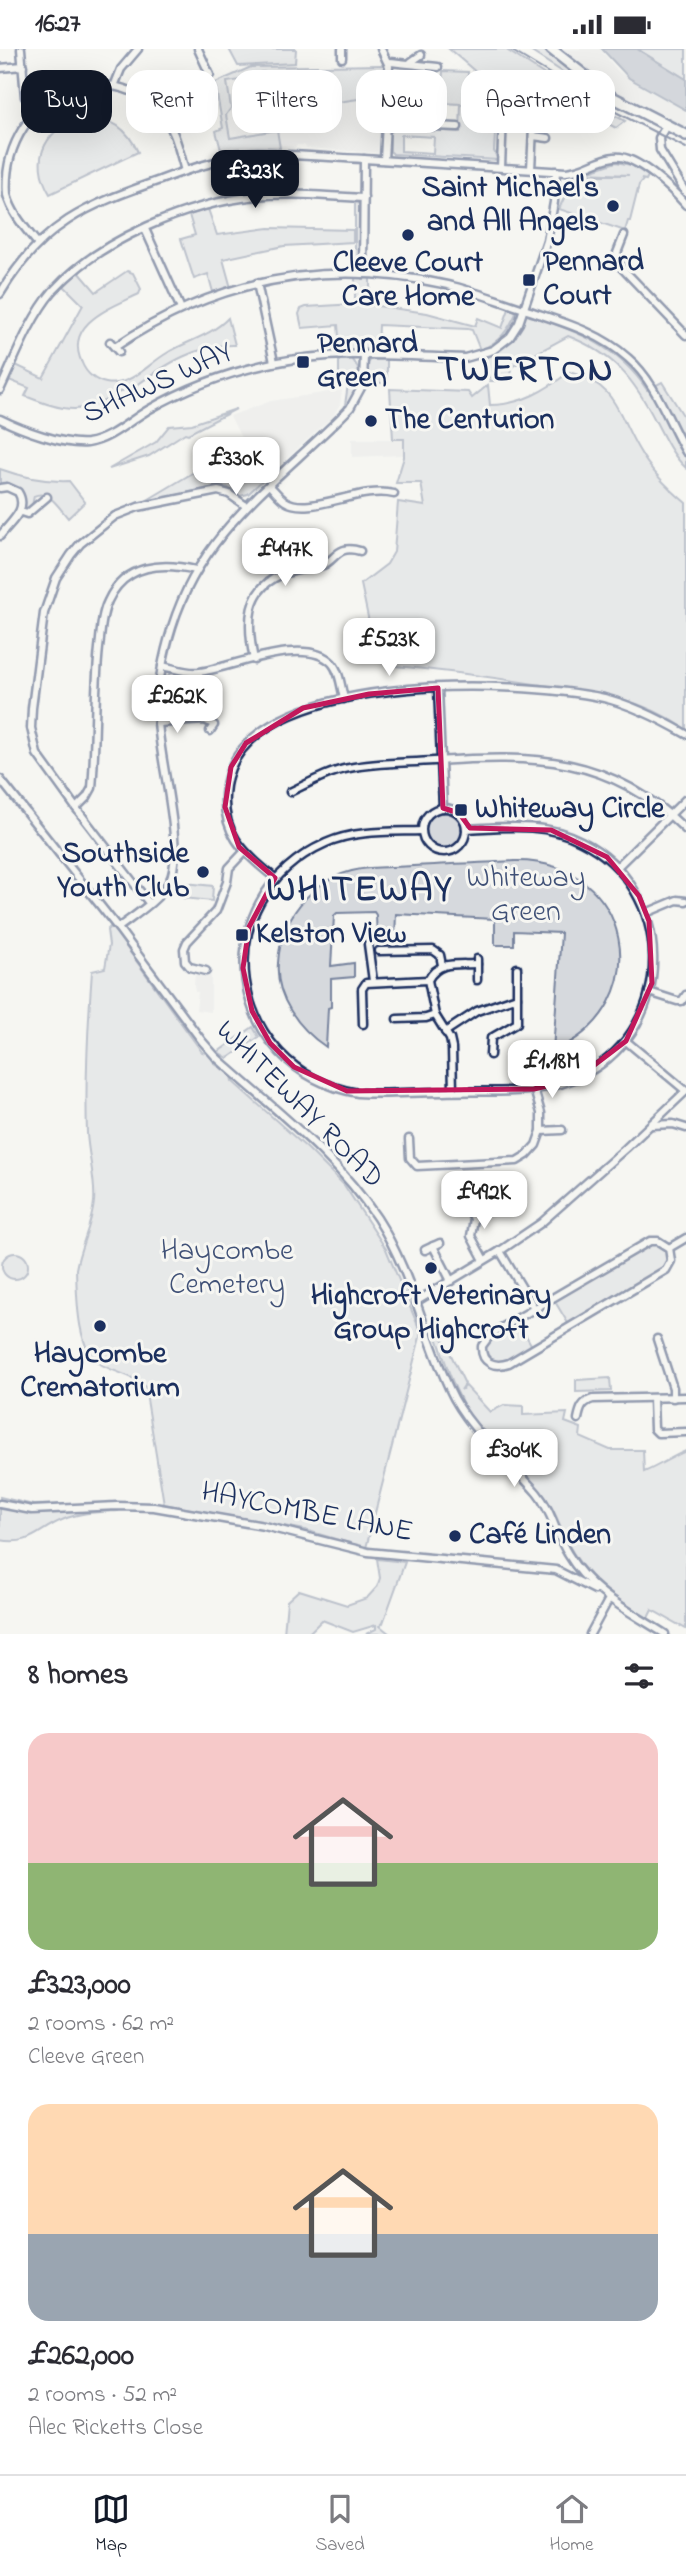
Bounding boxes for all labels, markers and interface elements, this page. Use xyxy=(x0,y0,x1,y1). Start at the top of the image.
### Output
text: 16:27 xyxy=(35,6,81,44)
chip: Buy xyxy=(21,70,112,133)
chip: Rent xyxy=(126,70,218,133)
chip: Filters xyxy=(232,70,342,133)
chip: New xyxy=(356,70,447,133)
chip: Apartment xyxy=(461,70,615,133)
pin: £323K xyxy=(206,151,304,210)
text: £323K xyxy=(227,156,283,189)
place label: Saint Michael's and All Angels xyxy=(422,167,599,246)
marker: Saint Michael's and All Angels xyxy=(605,198,621,214)
marker: Cleeve Court Care Home xyxy=(400,227,416,243)
place label: Pennard Court xyxy=(543,241,644,319)
place label: Cleeve Court Care Home xyxy=(333,242,484,320)
marker: Pennard Court xyxy=(521,272,537,288)
place label: Pennard Green xyxy=(317,323,418,401)
street label: SHAWS WAY xyxy=(76,331,241,437)
district label: TWERTON xyxy=(437,344,615,398)
marker: Pennard Green xyxy=(295,354,311,370)
place label: The Centurion xyxy=(385,399,555,443)
marker: The Centurion xyxy=(363,413,379,429)
pin: £330K xyxy=(187,437,285,497)
text: £330K xyxy=(209,443,263,476)
pin: £447K xyxy=(236,529,334,588)
text: £447K xyxy=(258,534,312,567)
pin: £523K xyxy=(340,619,438,678)
text: £523K xyxy=(359,624,419,657)
pin: £262K xyxy=(128,675,226,735)
text: £262K xyxy=(148,681,206,714)
place label: Whiteway Circle xyxy=(475,788,666,832)
marker: Whiteway Circle xyxy=(453,802,469,818)
place label: Southside Youth Club xyxy=(56,833,191,911)
park label: Whiteway Green xyxy=(467,857,585,935)
marker: Southside Youth Club xyxy=(195,864,211,880)
district label: WHITEWAY xyxy=(267,864,453,918)
place label: Kelston View xyxy=(256,913,406,957)
marker: Kelston View xyxy=(234,927,250,943)
street label: WHITEWAY ROAD xyxy=(205,1011,393,1199)
pin: £1.18M xyxy=(495,1041,609,1100)
text: £1.18M xyxy=(524,1046,580,1079)
pin: £492K xyxy=(435,1171,533,1231)
text: £492K xyxy=(457,1177,511,1210)
park label: Haycombe Cemetery xyxy=(161,1230,294,1308)
marker: Highcroft Veterinary Group Highcroft xyxy=(423,1260,439,1276)
place label: Highcroft Veterinary Group Highcroft xyxy=(311,1275,551,1354)
marker: Haycombe Crematorium xyxy=(92,1318,108,1334)
place label: Haycombe Crematorium xyxy=(20,1333,180,1411)
pin: £304K xyxy=(465,1429,563,1489)
text: £304K xyxy=(487,1435,541,1468)
street label: HAYCOMBE LANE xyxy=(197,1471,417,1555)
place label: Café Linden xyxy=(469,1514,611,1558)
marker: Café Linden xyxy=(447,1528,463,1544)
text: 8 homes xyxy=(28,1654,129,1698)
icon: filters xyxy=(620,1657,658,1695)
icon: home xyxy=(280,1779,406,1905)
text: £323,000 xyxy=(28,1964,131,2008)
text: 2 rooms · 62 m² xyxy=(28,2008,174,2041)
text: Cleeve Green xyxy=(28,2041,144,2074)
icon: home xyxy=(280,2150,406,2276)
text: £262,000 xyxy=(28,2335,134,2379)
text: 2 rooms · 52 m² xyxy=(28,2379,177,2412)
text: Alec Ricketts Close xyxy=(28,2412,203,2445)
tab: Map xyxy=(92,2490,130,2559)
tab: Saved xyxy=(315,2490,365,2559)
tab: Home xyxy=(549,2490,594,2559)

